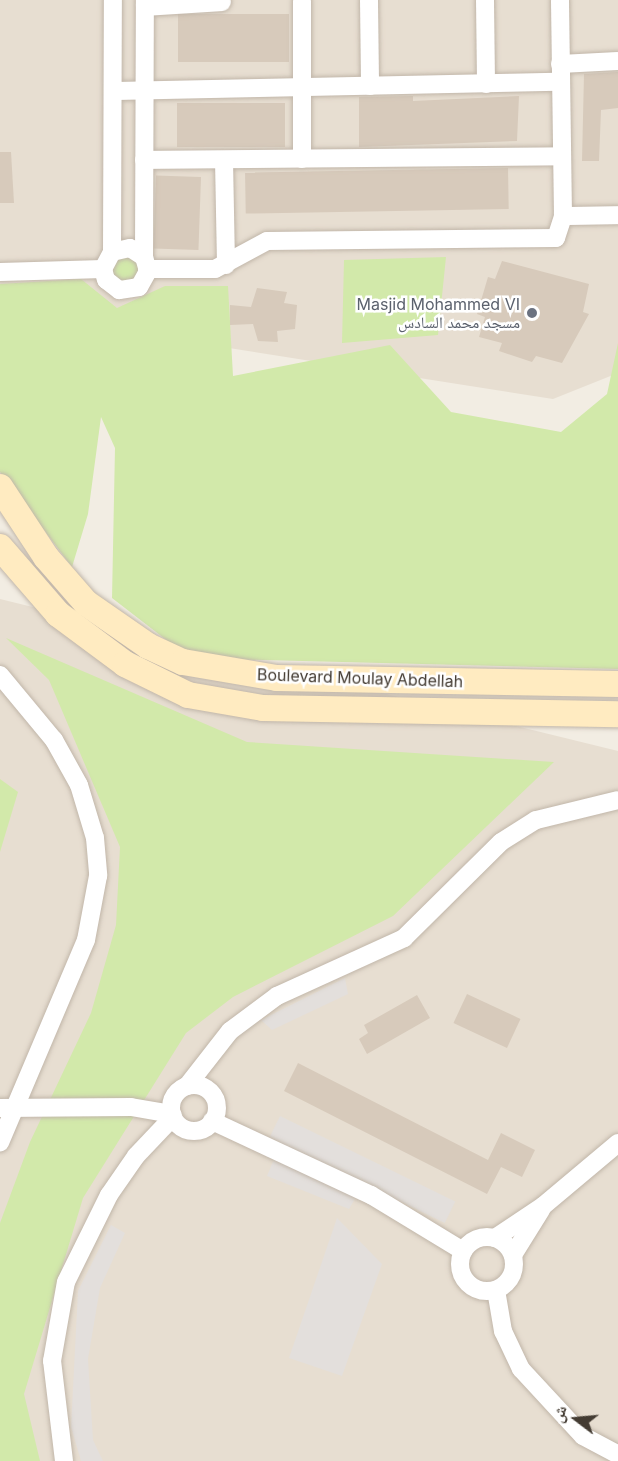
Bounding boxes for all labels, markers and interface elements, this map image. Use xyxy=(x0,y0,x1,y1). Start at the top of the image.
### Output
place label: Masjid Mohammed VI مسجد محمد السادس xyxy=(357,294,520,332)
marker: Masjid Mohammed VI مسجد محمد السادس xyxy=(525,306,539,320)
street label: Boulevard Moulay Abdellah xyxy=(257,665,463,691)
north arrow xyxy=(546,1389,606,1449)
text: ش xyxy=(547,1403,571,1425)

